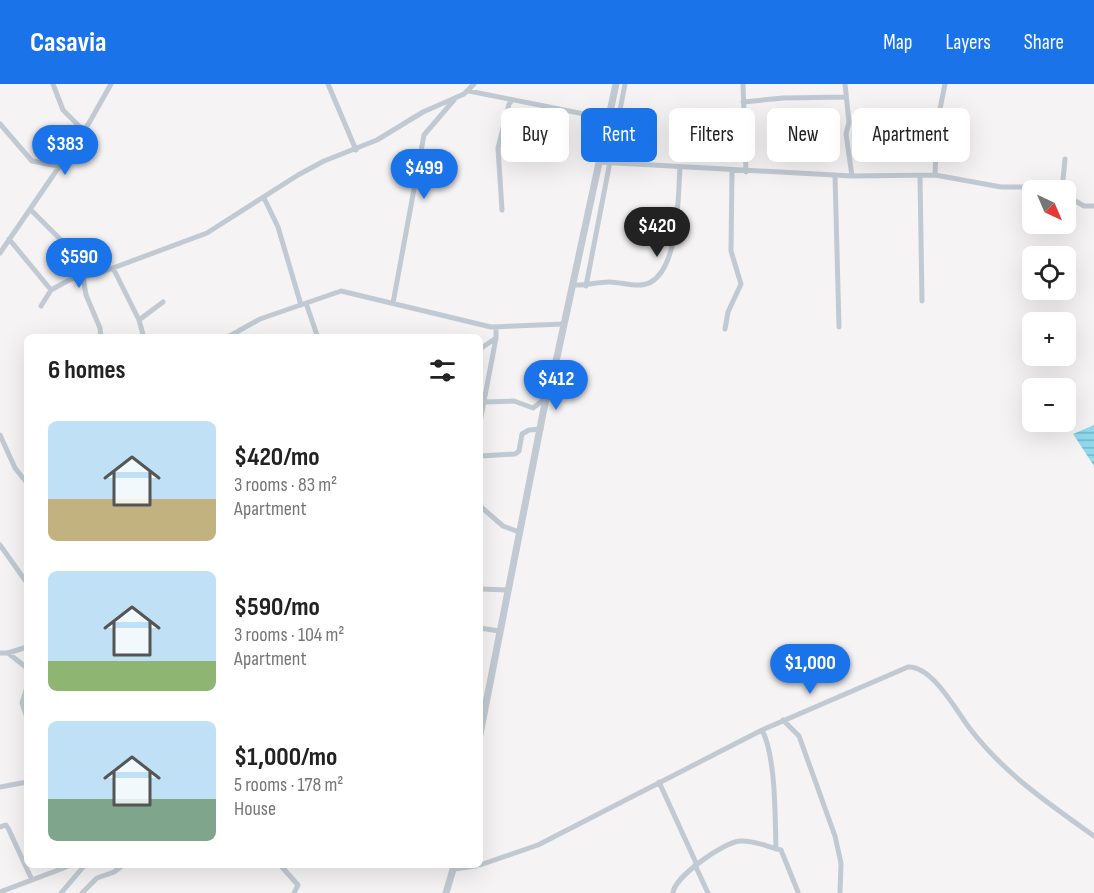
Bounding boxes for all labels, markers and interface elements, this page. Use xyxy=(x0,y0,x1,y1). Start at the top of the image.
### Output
text: Casavia xyxy=(30,26,106,59)
text: Map xyxy=(883,30,912,55)
text: Layers xyxy=(945,30,991,55)
text: Share xyxy=(1024,30,1064,55)
chip: Buy xyxy=(501,108,569,162)
chip: Rent xyxy=(581,108,657,162)
chip: Filters xyxy=(669,108,755,162)
chip: New xyxy=(767,108,840,162)
chip: Apartment xyxy=(852,108,970,162)
pin: $383 xyxy=(29,125,101,176)
text: $383 xyxy=(46,132,84,156)
pin: $499 xyxy=(388,149,460,200)
text: $499 xyxy=(405,156,443,180)
north arrow xyxy=(1022,180,1076,234)
map controls xyxy=(1022,180,1076,432)
pin: $420 xyxy=(621,207,693,258)
text: $420 xyxy=(638,214,676,238)
pin: $590 xyxy=(43,238,115,289)
text: $590 xyxy=(60,245,98,269)
button: locate xyxy=(1022,246,1076,300)
button: + xyxy=(1022,312,1076,366)
icon: filters xyxy=(426,354,459,387)
text: 6 homes xyxy=(48,355,126,386)
pin: $412 xyxy=(520,360,592,411)
text: $412 xyxy=(538,367,574,391)
button: − xyxy=(1022,378,1076,432)
text: $420/mo xyxy=(234,442,320,473)
icon: home xyxy=(96,445,168,517)
text: 3 rooms · 83 m² xyxy=(234,473,337,497)
text: Apartment xyxy=(234,497,307,521)
text: $590/mo xyxy=(234,592,320,623)
icon: home xyxy=(96,595,168,667)
text: 3 rooms · 104 m² xyxy=(234,623,344,647)
pin: $1,000 xyxy=(761,644,859,695)
text: Apartment xyxy=(234,647,307,671)
text: $1,000 xyxy=(784,651,836,675)
text: $1,000/mo xyxy=(234,742,337,773)
icon: home xyxy=(96,745,168,817)
text: 5 rooms · 178 m² xyxy=(234,773,343,797)
text: House xyxy=(234,797,276,821)

